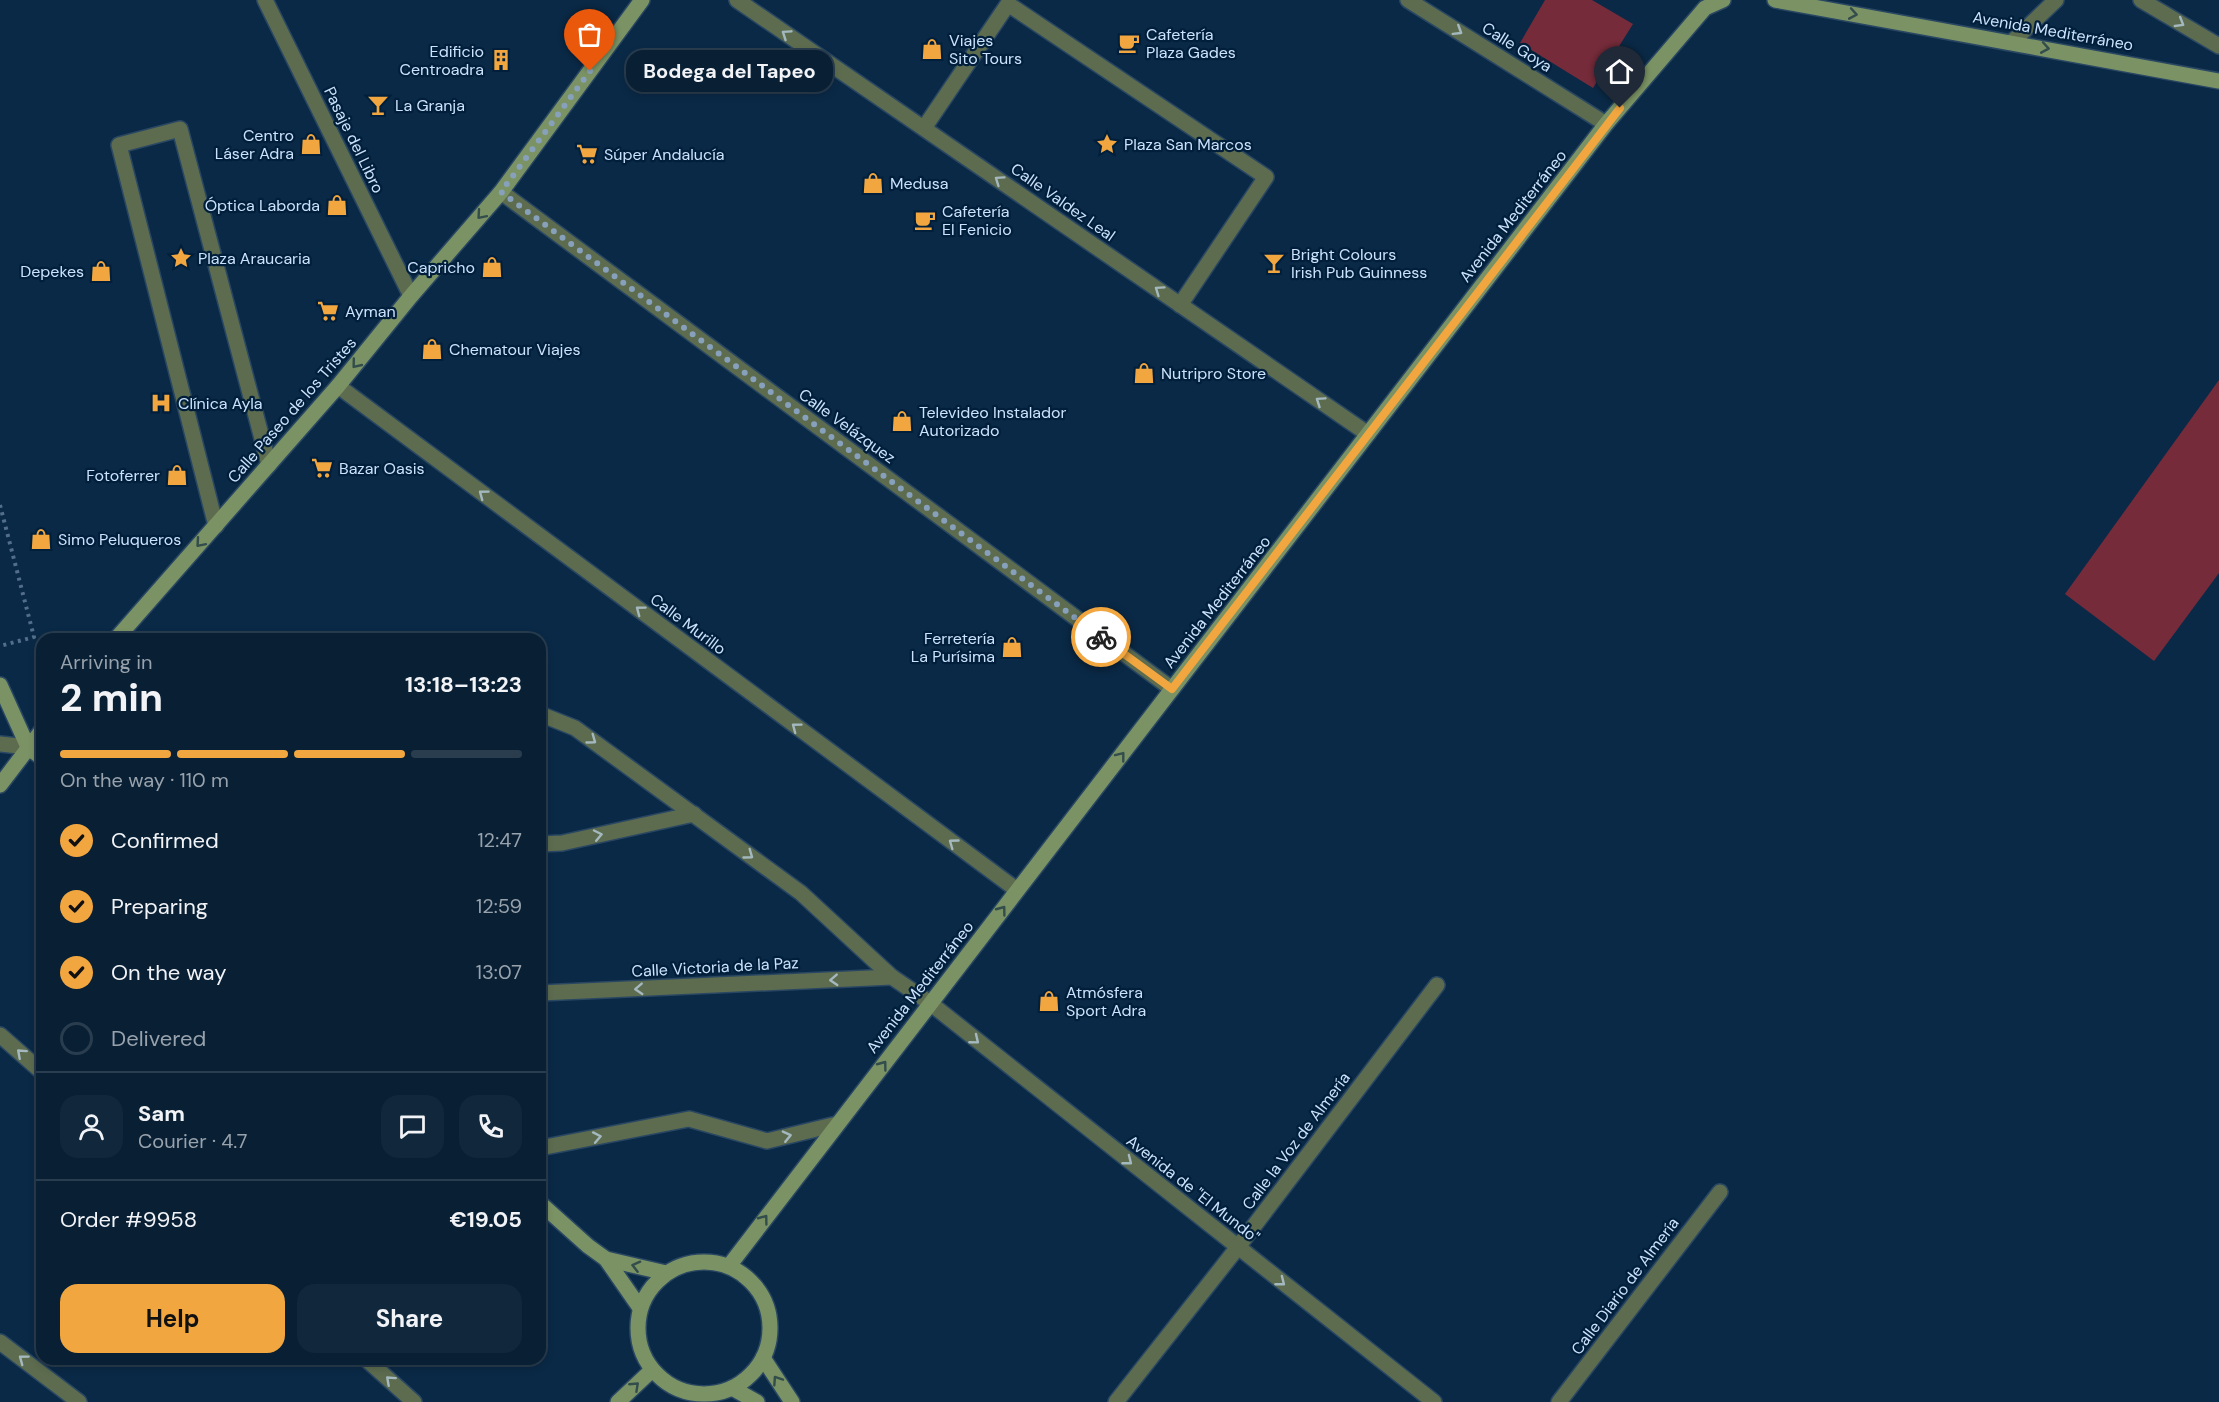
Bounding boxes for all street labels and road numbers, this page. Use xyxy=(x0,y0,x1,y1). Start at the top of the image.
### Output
street label: Avenida Mediterráneo xyxy=(1971,7,2135,55)
street label: Calle Goya xyxy=(1478,17,1556,77)
street label: Pasaje del Libro xyxy=(319,83,389,197)
street label: Avenida Mediterráneo xyxy=(1455,145,1571,287)
street label: Calle Valdez Leal xyxy=(1007,158,1119,246)
street label: Calle Paseo de los Tristes xyxy=(223,333,361,487)
street label: Calle Velázquez xyxy=(794,384,900,468)
street label: Avenida Mediterráneo xyxy=(1159,531,1275,673)
street label: Calle Murillo xyxy=(646,589,730,659)
street label: Avenida Mediterráneo xyxy=(862,916,978,1058)
street label: Calle Victoria de la Paz xyxy=(631,952,799,982)
street label: Calle la Voz de Almería xyxy=(1237,1068,1355,1214)
street label: Avenida de "El Mundo" xyxy=(1122,1131,1264,1248)
street label: Calle Diario de Almería xyxy=(1566,1213,1684,1359)

